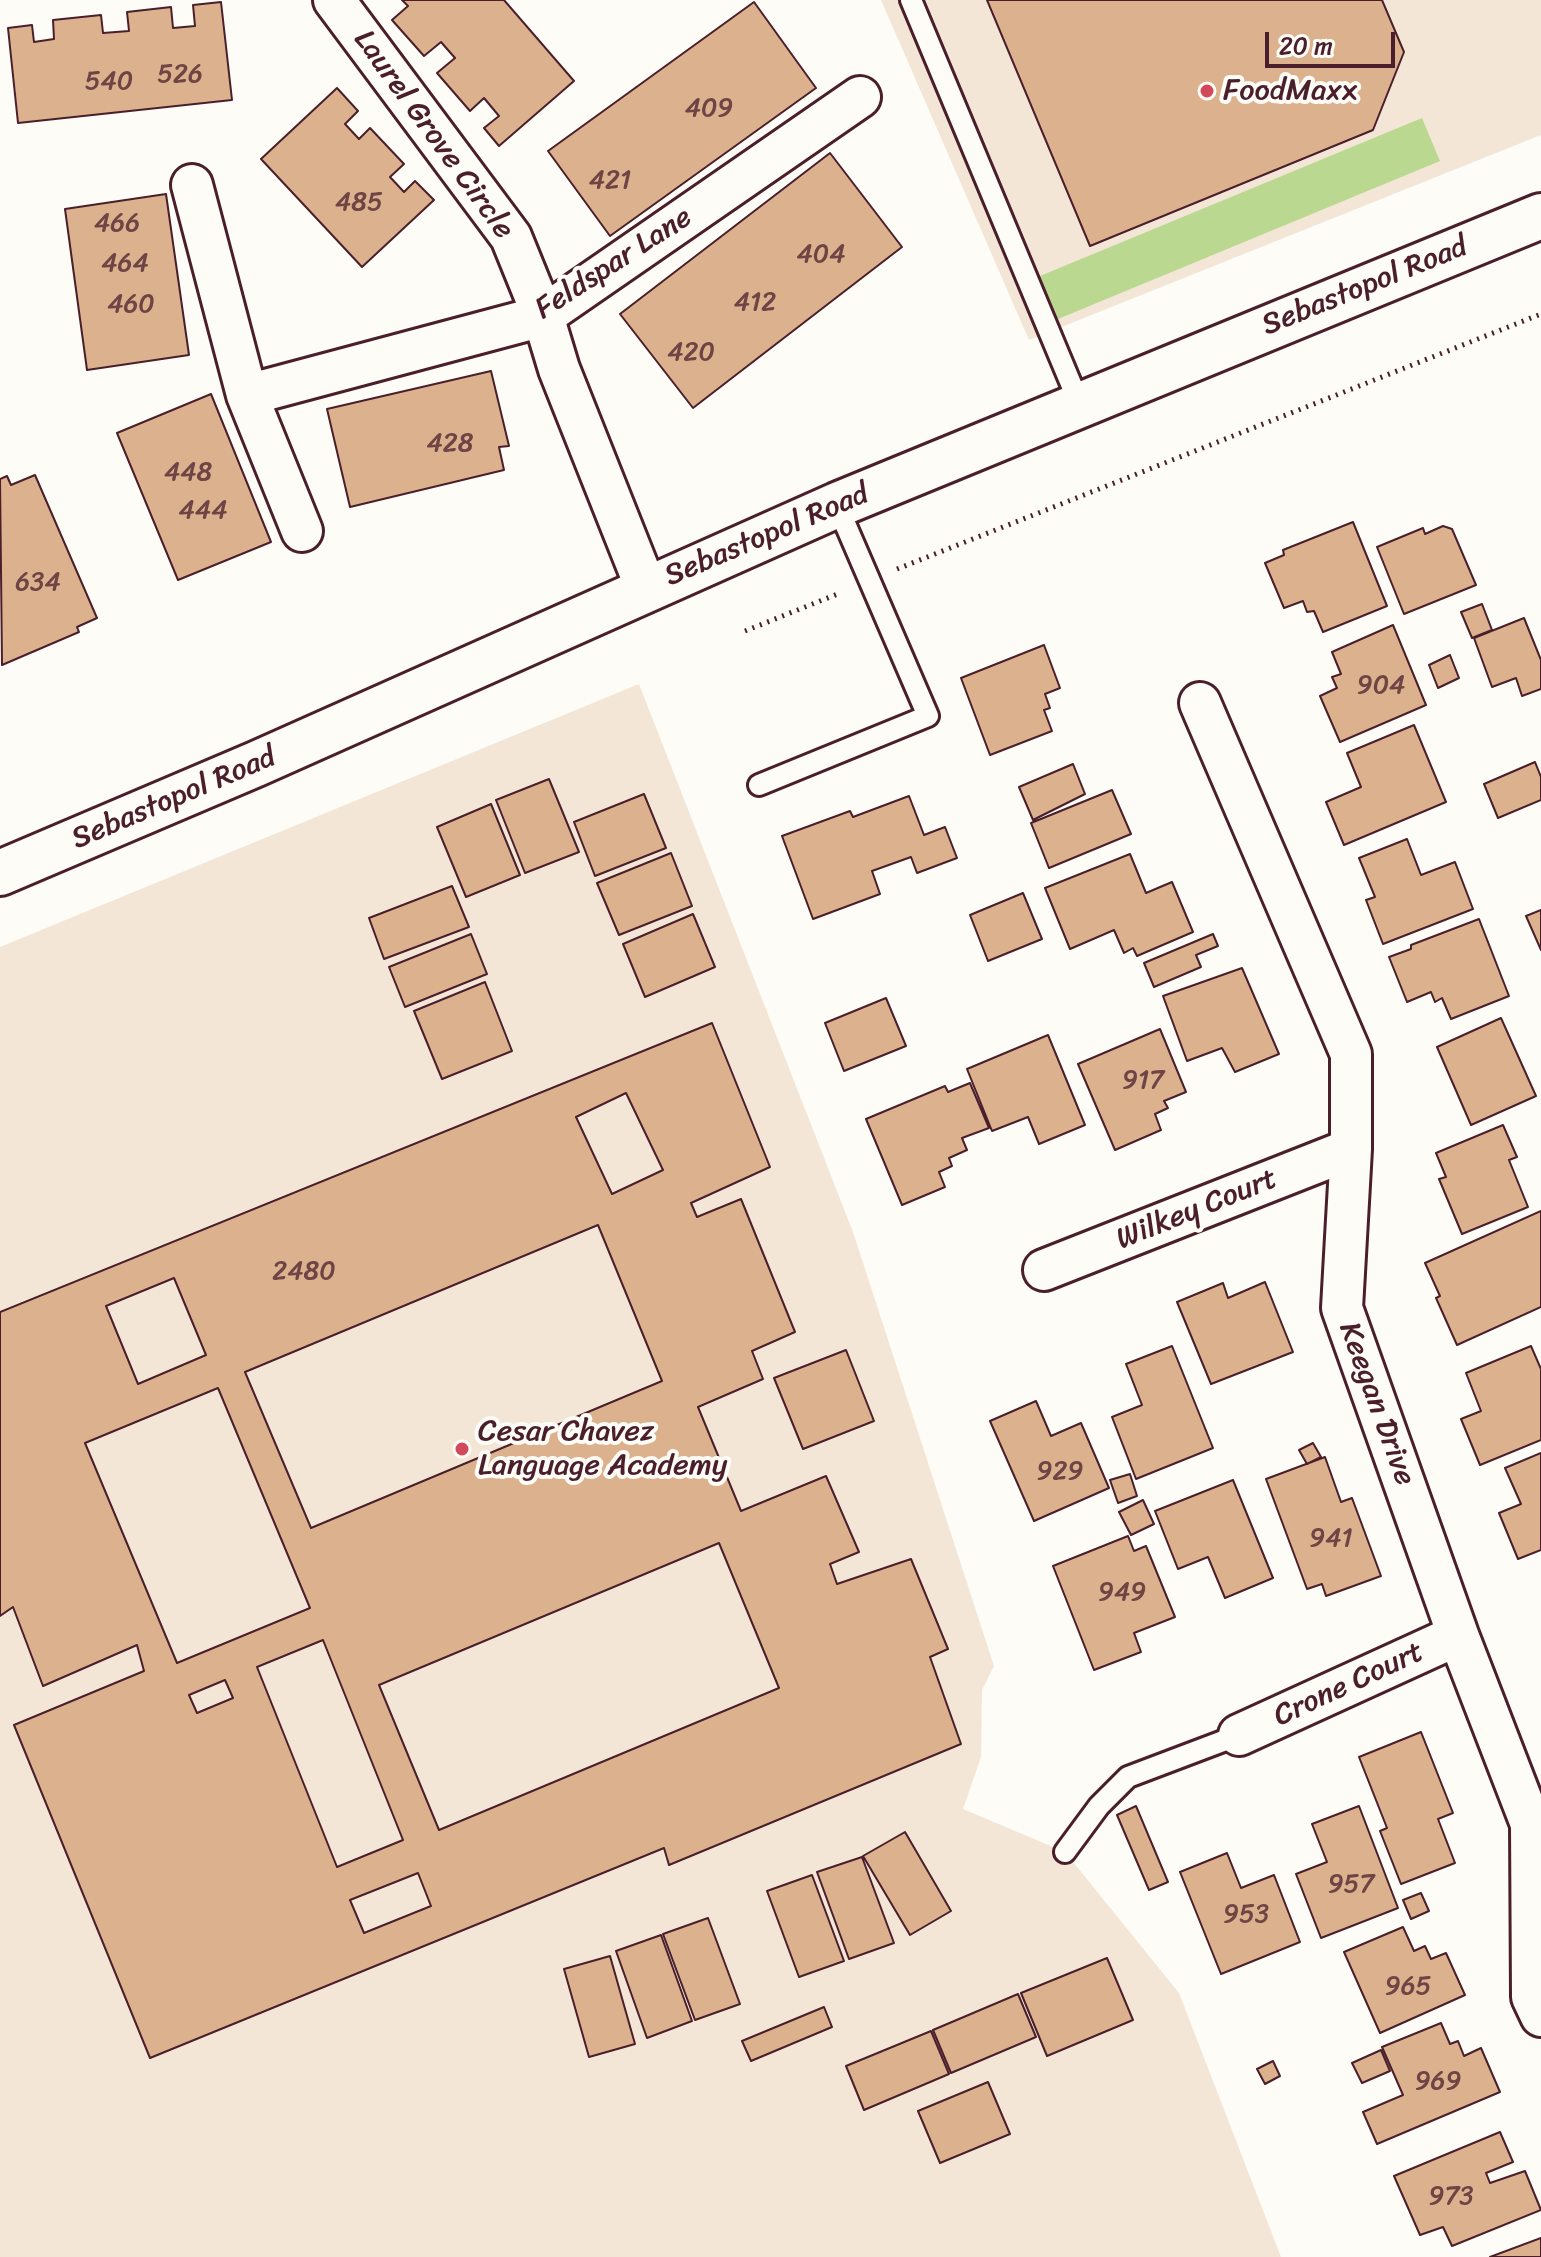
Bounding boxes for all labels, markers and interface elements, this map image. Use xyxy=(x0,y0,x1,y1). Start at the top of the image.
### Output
scale bar xyxy=(1269,16,1399,66)
street label: Laurel Grove Circle xyxy=(345,23,521,247)
text: 20 m xyxy=(1279,25,1333,67)
house number: 526 xyxy=(157,59,203,91)
house number: 540 xyxy=(85,66,133,98)
place label: FoodMaxx xyxy=(1223,73,1357,109)
marker: FoodMaxx xyxy=(1198,82,1216,100)
house number: 409 xyxy=(685,93,733,125)
house number: 421 xyxy=(589,165,631,197)
house number: 485 xyxy=(335,187,383,219)
street label: Feldspar Lane xyxy=(529,200,699,328)
house number: 466 xyxy=(94,208,140,240)
street label: Sebastopol Road xyxy=(1257,229,1473,345)
house number: 404 xyxy=(797,239,845,271)
house number: 464 xyxy=(101,248,149,280)
house number: 412 xyxy=(734,287,776,319)
house number: 460 xyxy=(107,289,155,321)
house number: 420 xyxy=(667,337,715,369)
house number: 428 xyxy=(427,428,473,460)
house number: 448 xyxy=(164,457,212,489)
street label: Sebastopol Road xyxy=(660,477,874,595)
house number: 444 xyxy=(179,495,227,527)
house number: 634 xyxy=(15,567,61,599)
house number: 904 xyxy=(1357,670,1405,702)
street label: Sebastopol Road xyxy=(67,740,281,858)
house number: 917 xyxy=(1122,1065,1164,1097)
street label: Wilkey Court xyxy=(1111,1161,1283,1259)
house number: 2480 xyxy=(272,1256,336,1288)
street label: Keegan Drive xyxy=(1330,1317,1422,1491)
place label: Cesar Chavez Language Academy xyxy=(478,1414,727,1484)
marker: Cesar Chavez Language Academy xyxy=(453,1440,471,1458)
house number: 929 xyxy=(1037,1456,1083,1488)
house number: 941 xyxy=(1309,1523,1353,1555)
house number: 949 xyxy=(1098,1577,1146,1609)
street label: Crone Court xyxy=(1268,1635,1430,1735)
house number: 957 xyxy=(1328,1869,1374,1901)
house number: 953 xyxy=(1223,1899,1269,1931)
house number: 965 xyxy=(1385,1971,1431,2003)
house number: 969 xyxy=(1415,2066,1461,2098)
house number: 973 xyxy=(1428,2181,1474,2213)

